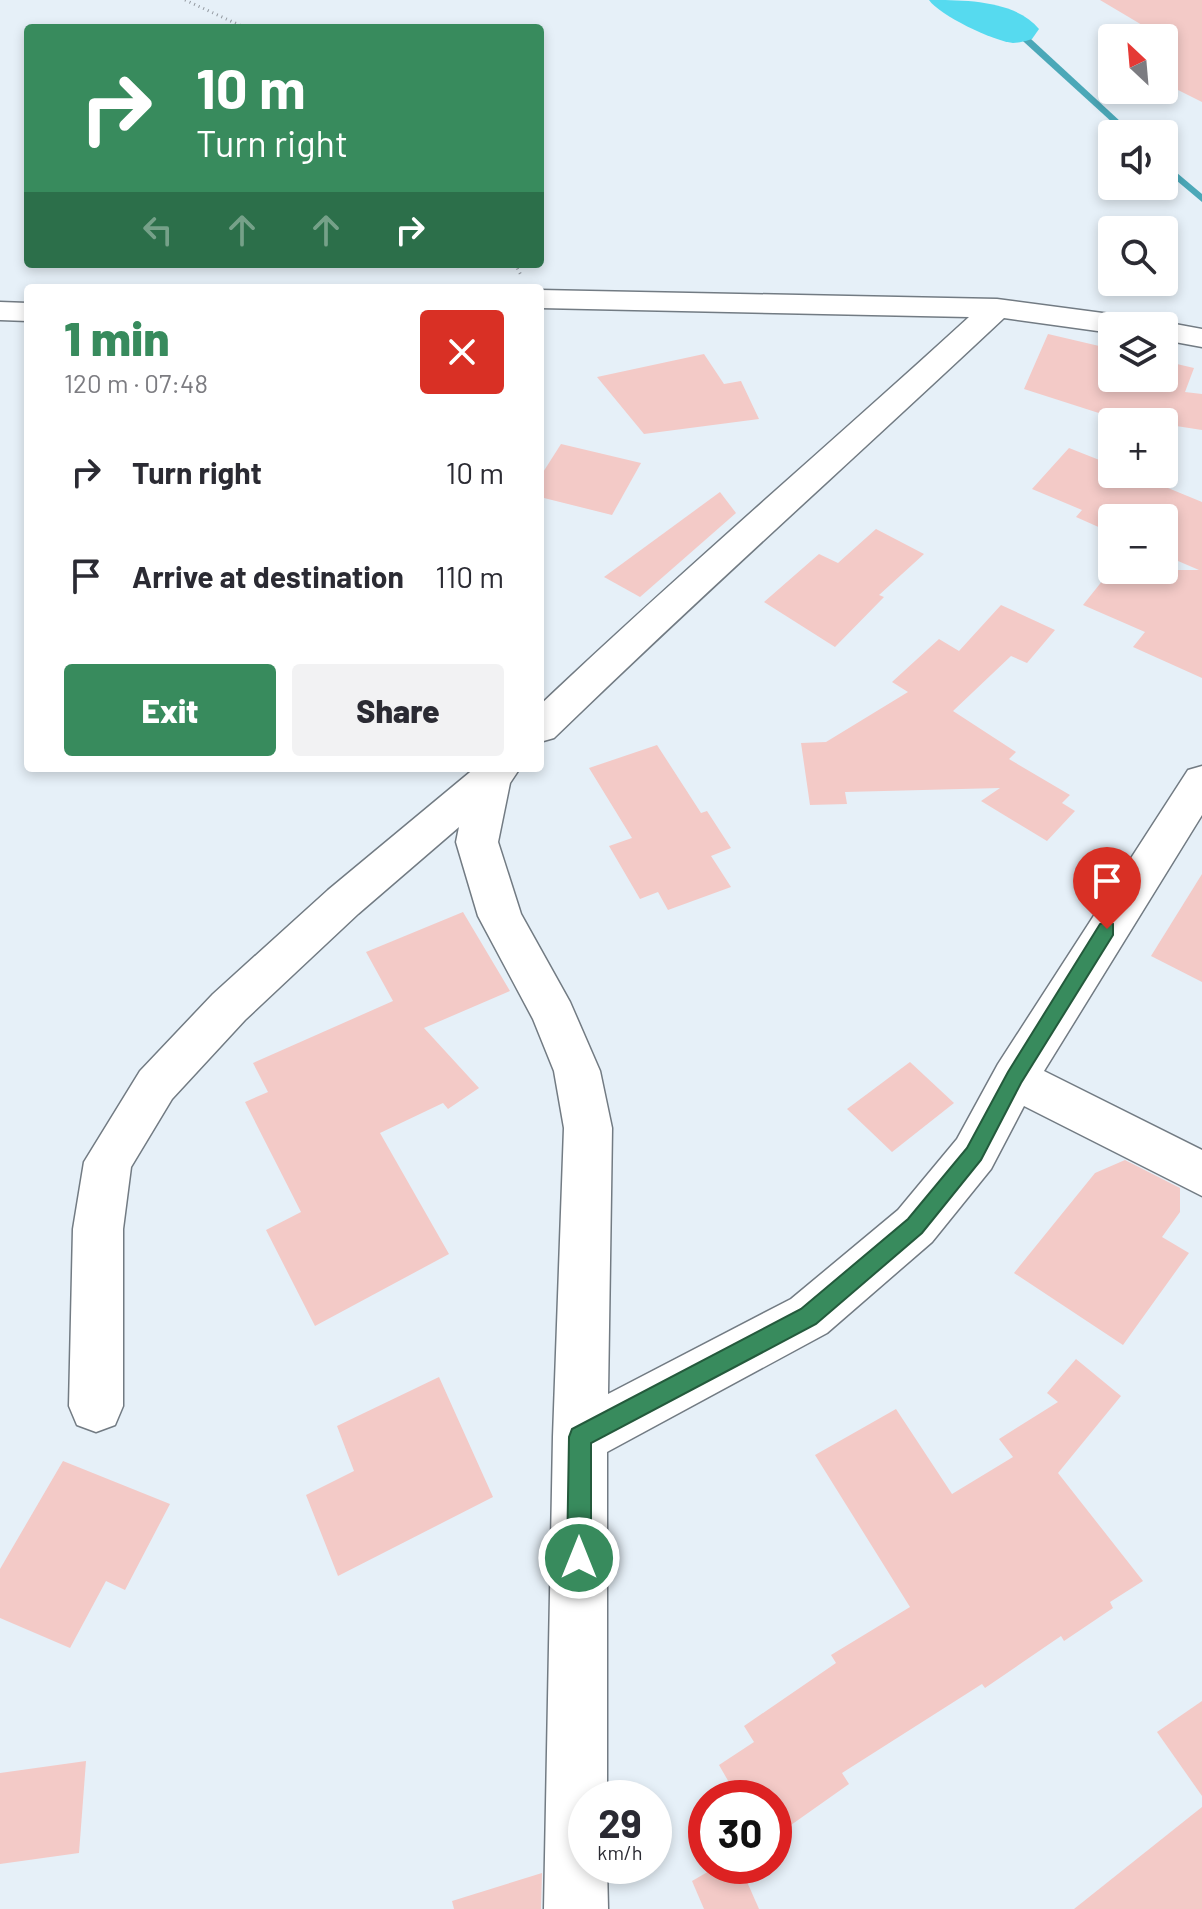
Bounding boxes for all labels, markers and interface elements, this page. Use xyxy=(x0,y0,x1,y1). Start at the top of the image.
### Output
north arrow xyxy=(1098,24,1178,104)
map controls xyxy=(1098,24,1178,584)
text: 10 m xyxy=(196,53,306,120)
icon: right xyxy=(64,56,168,160)
button: sound xyxy=(1098,120,1178,200)
text: Turn right xyxy=(196,121,348,164)
icon: left xyxy=(136,208,180,252)
icon: ahead xyxy=(220,208,264,252)
icon: ahead xyxy=(304,208,348,252)
icon: right xyxy=(388,208,432,252)
button: search xyxy=(1098,216,1178,296)
text: 1 min xyxy=(64,308,170,366)
button: close xyxy=(420,310,504,394)
button: layers xyxy=(1098,312,1178,392)
text: 120 m · 07:48 xyxy=(64,367,208,398)
button: + xyxy=(1098,408,1178,488)
icon: right xyxy=(64,450,108,494)
text: Turn right xyxy=(132,454,262,490)
text: 10 m xyxy=(446,454,504,490)
button: − xyxy=(1098,504,1178,584)
icon: arrive xyxy=(64,554,108,598)
text: Arrive at destination xyxy=(132,558,404,594)
text: 110 m xyxy=(435,558,504,594)
button: Exit xyxy=(64,664,276,756)
button: Share xyxy=(292,664,504,756)
pin xyxy=(1073,847,1141,929)
icon: arrive xyxy=(1085,859,1129,903)
position arrow xyxy=(537,1516,621,1600)
speed limit sign: 30 xyxy=(688,1780,792,1884)
text: 29 xyxy=(598,1798,642,1846)
text: km/h xyxy=(597,1840,643,1864)

